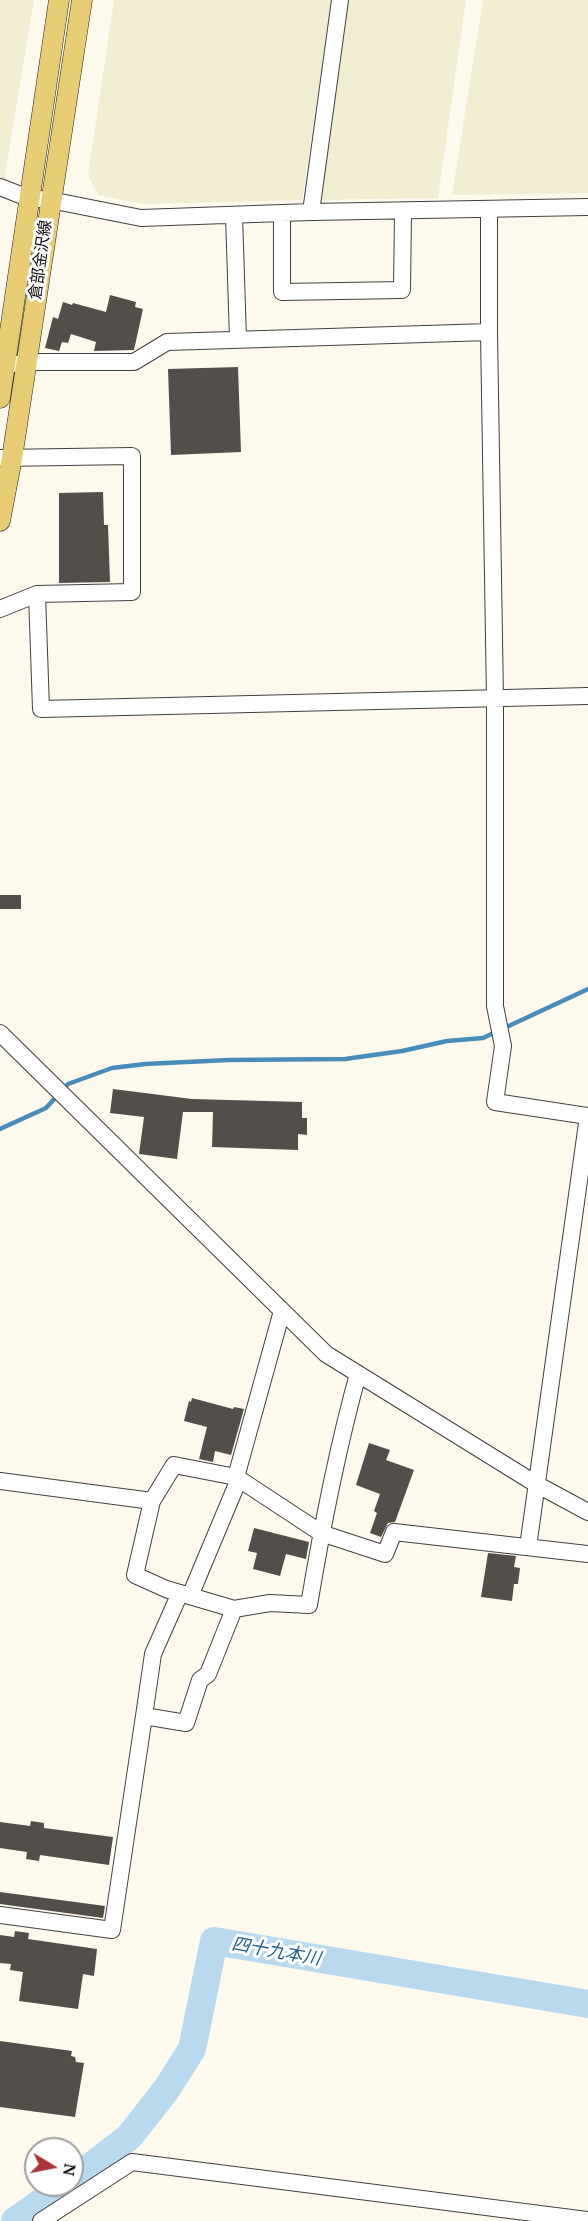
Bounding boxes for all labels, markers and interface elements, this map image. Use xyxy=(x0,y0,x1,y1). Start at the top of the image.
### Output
street label: 倉部金沢線 xyxy=(26,219,56,301)
water label: 四十九本川 xyxy=(230,1934,322,1970)
north arrow xyxy=(24,2137,84,2197)
text: N xyxy=(58,2162,82,2178)

